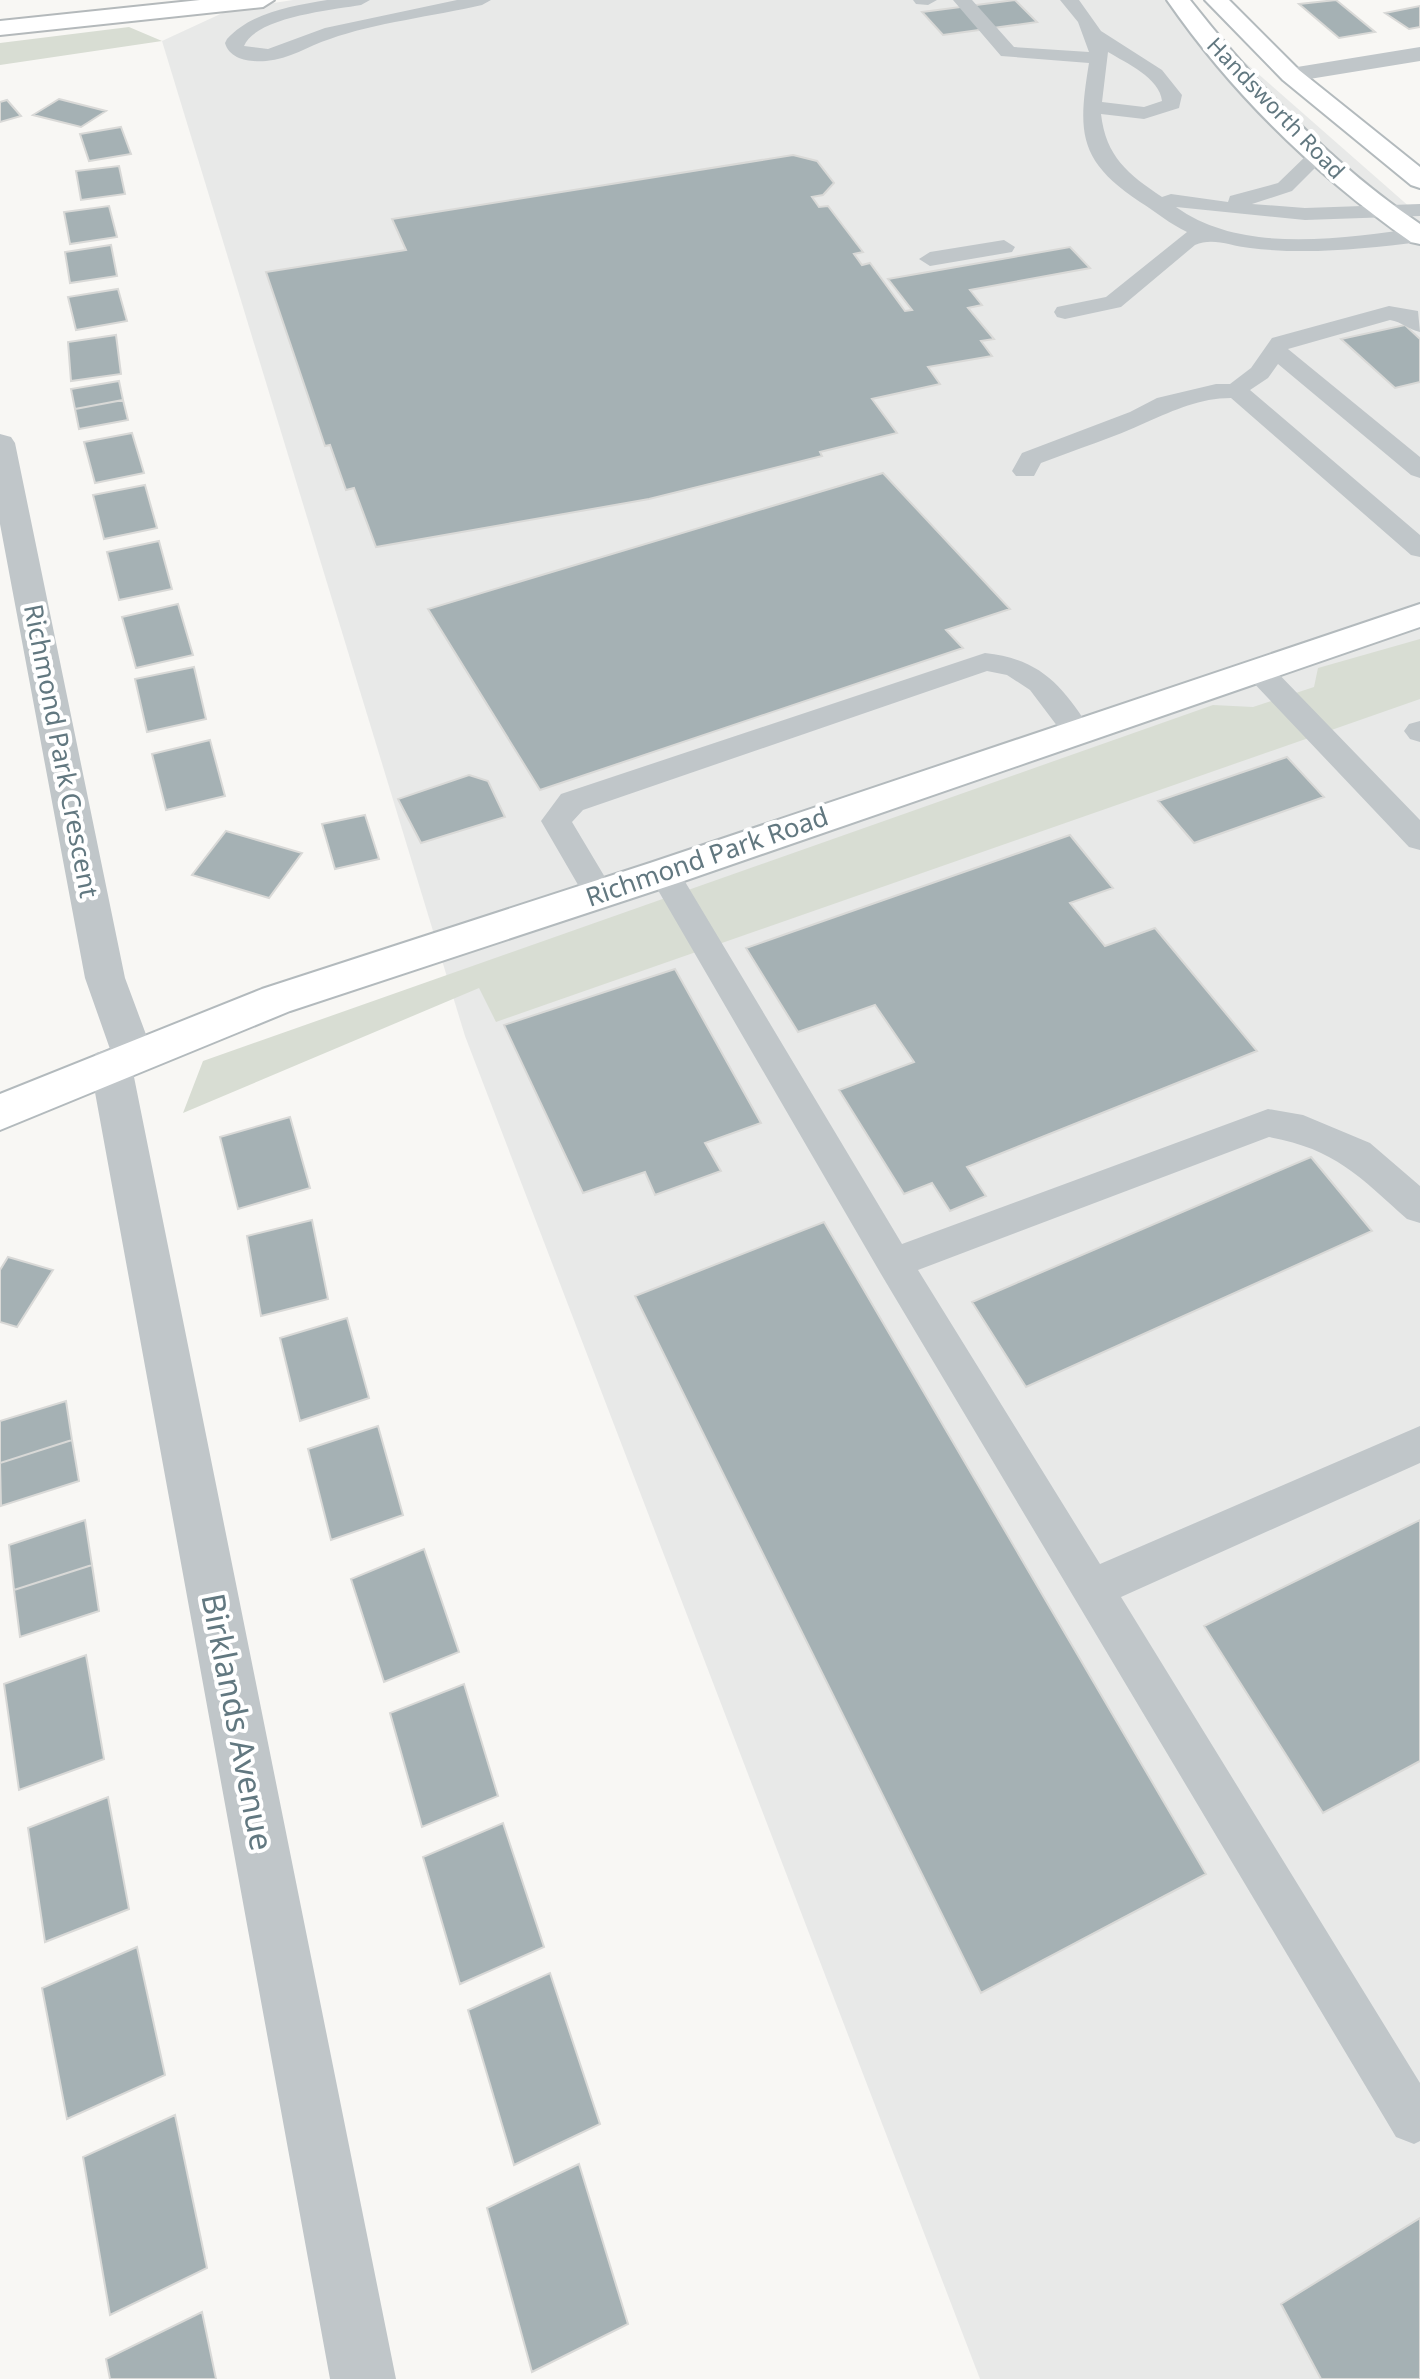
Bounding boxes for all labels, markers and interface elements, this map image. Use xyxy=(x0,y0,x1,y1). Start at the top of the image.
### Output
street label: Handsworth Road xyxy=(1201,30,1352,185)
street label: Richmond Park Crescent xyxy=(16,601,108,901)
street label: Richmond Park Road xyxy=(581,798,833,914)
street label: Birklands Avenue xyxy=(192,1589,284,1854)

